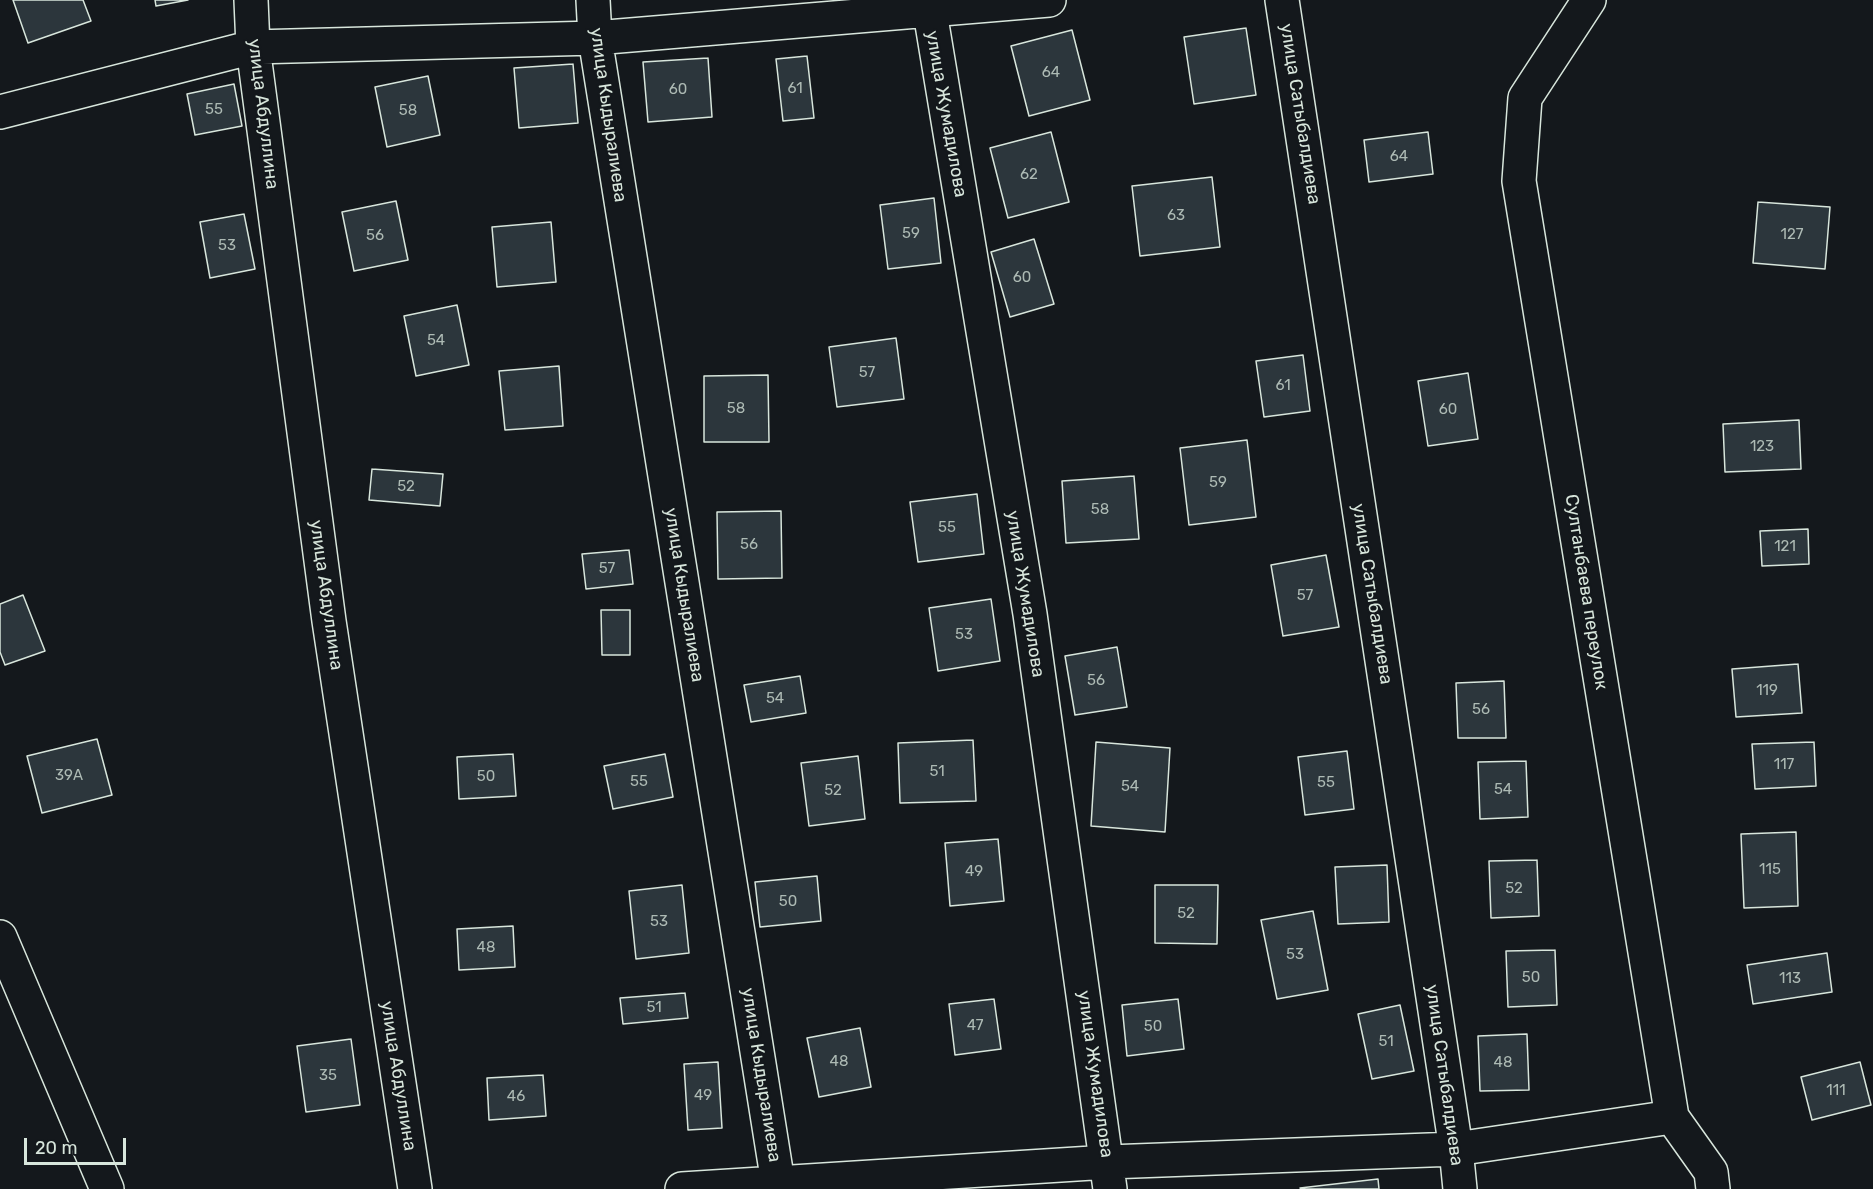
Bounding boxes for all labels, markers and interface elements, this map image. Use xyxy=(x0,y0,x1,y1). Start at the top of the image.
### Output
street label: улица Сатыбалдиева xyxy=(1275,22,1325,206)
street label: улица Кыдыралиева xyxy=(585,26,631,204)
street label: улица Жумадилова xyxy=(921,29,971,199)
street label: улица Абдуллина xyxy=(243,37,283,191)
house number: 64 xyxy=(1042,64,1060,82)
house number: 61 xyxy=(787,80,803,98)
house number: 60 xyxy=(669,81,687,99)
house number: 55 xyxy=(205,101,223,119)
house number: 58 xyxy=(399,102,417,120)
house number: 64 xyxy=(1390,148,1408,166)
house number: 62 xyxy=(1020,166,1038,184)
house number: 63 xyxy=(1167,207,1185,225)
house number: 59 xyxy=(902,225,920,243)
house number: 127 xyxy=(1781,226,1803,244)
house number: 56 xyxy=(366,227,384,245)
house number: 53 xyxy=(218,237,236,255)
house number: 60 xyxy=(1013,269,1031,287)
house number: 54 xyxy=(427,332,445,350)
house number: 57 xyxy=(859,364,875,382)
house number: 61 xyxy=(1275,377,1291,395)
house number: 58 xyxy=(727,400,745,418)
house number: 60 xyxy=(1439,401,1457,419)
house number: 123 xyxy=(1750,438,1774,456)
house number: 59 xyxy=(1209,474,1227,492)
house number: 52 xyxy=(397,478,415,496)
street label: Султанбаева переулок xyxy=(1560,493,1612,691)
house number: 58 xyxy=(1091,501,1109,519)
street label: улица Сатыбалдиева xyxy=(1347,502,1397,686)
street label: улица Кыдыралиева xyxy=(660,506,708,684)
street label: улица Жумадилова xyxy=(1001,509,1049,679)
street label: улица Абдуллина xyxy=(305,518,347,672)
house number: 55 xyxy=(938,519,956,537)
house number: 56 xyxy=(740,536,758,554)
house number: 121 xyxy=(1774,538,1796,556)
house number: 57 xyxy=(599,560,615,578)
house number: 57 xyxy=(1297,587,1313,605)
house number: 53 xyxy=(955,626,973,644)
house number: 56 xyxy=(1087,672,1105,690)
house number: 119 xyxy=(1756,682,1778,700)
house number: 54 xyxy=(766,690,784,708)
house number: 56 xyxy=(1472,701,1490,719)
house number: 117 xyxy=(1774,756,1794,774)
house number: 51 xyxy=(929,763,945,781)
house number: 39А xyxy=(55,767,83,785)
house number: 50 xyxy=(477,768,495,786)
house number: 55 xyxy=(630,773,648,791)
house number: 55 xyxy=(1317,774,1335,792)
house number: 54 xyxy=(1121,778,1139,796)
house number: 54 xyxy=(1494,781,1512,799)
house number: 52 xyxy=(824,782,842,800)
house number: 115 xyxy=(1759,861,1781,879)
house number: 49 xyxy=(965,863,983,881)
house number: 52 xyxy=(1505,880,1523,898)
house number: 50 xyxy=(779,893,797,911)
house number: 52 xyxy=(1177,905,1195,923)
house number: 53 xyxy=(650,913,668,931)
house number: 48 xyxy=(477,939,495,957)
house number: 53 xyxy=(1286,946,1304,964)
house number: 50 xyxy=(1522,969,1540,987)
house number: 113 xyxy=(1779,970,1801,988)
street label: улица Сатыбалдиева xyxy=(1421,983,1467,1167)
street label: улица Кыдыралиева xyxy=(737,986,785,1164)
street label: улица Жумадилова xyxy=(1073,989,1117,1159)
street label: улица Абдуллина xyxy=(375,999,421,1153)
house number: 51 xyxy=(646,999,662,1017)
house number: 47 xyxy=(967,1017,983,1035)
house number: 50 xyxy=(1144,1018,1162,1036)
house number: 51 xyxy=(1378,1033,1394,1051)
house number: 48 xyxy=(830,1053,848,1071)
house number: 48 xyxy=(1494,1054,1512,1072)
house number: 35 xyxy=(319,1067,337,1085)
house number: 111 xyxy=(1826,1082,1846,1100)
house number: 49 xyxy=(694,1087,712,1105)
house number: 46 xyxy=(507,1088,525,1106)
scale bar xyxy=(27,1126,129,1164)
text: 20 m xyxy=(35,1137,77,1159)

